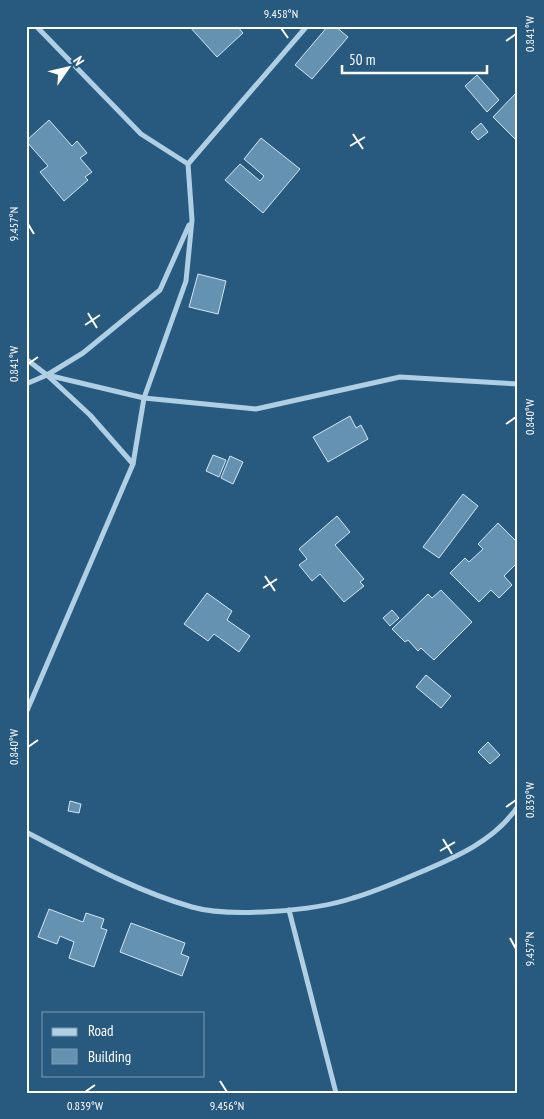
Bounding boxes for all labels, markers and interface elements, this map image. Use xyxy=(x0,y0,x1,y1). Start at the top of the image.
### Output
text: 9.458°N xyxy=(264,6,298,21)
text: 0.841°W xyxy=(522,16,537,52)
north arrow xyxy=(42,42,92,92)
scale bar xyxy=(342,42,486,74)
text: 50 m xyxy=(349,50,375,69)
text: N xyxy=(69,53,88,69)
text: 9.457°N xyxy=(6,207,21,241)
text: 0.841°W xyxy=(6,346,21,382)
text: 0.840°W xyxy=(522,399,537,435)
text: 0.840°W xyxy=(6,729,21,765)
text: 0.839°W xyxy=(522,782,537,818)
text: 9.457°N xyxy=(522,932,537,966)
legend xyxy=(42,1012,205,1076)
text: Road xyxy=(88,1021,114,1040)
text: Building xyxy=(88,1047,131,1066)
text: 0.839°W xyxy=(67,1098,103,1113)
text: 9.456°N xyxy=(210,1098,244,1113)

